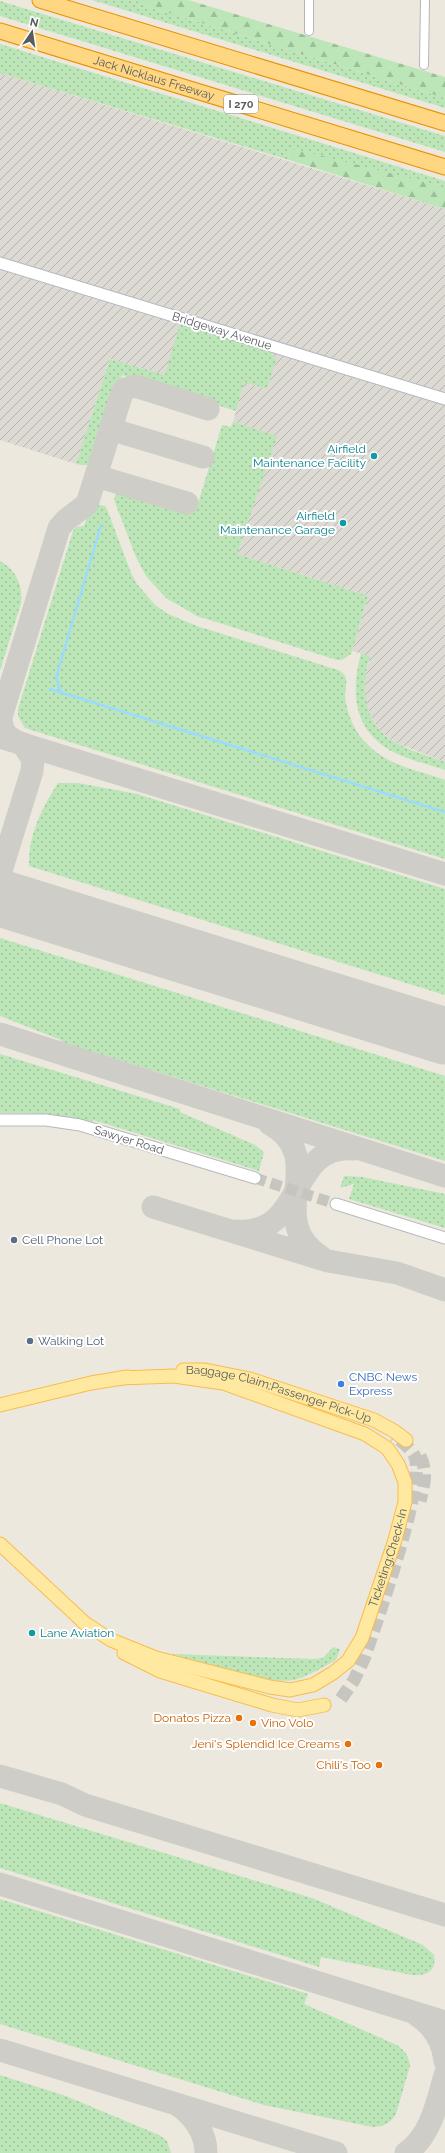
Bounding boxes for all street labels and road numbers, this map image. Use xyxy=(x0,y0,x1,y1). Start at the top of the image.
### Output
street label: Jack Nicklaus Freeway xyxy=(92,53,217,103)
road number: I 270 xyxy=(224,95,258,113)
street label: Bridgeway Avenue xyxy=(170,309,274,353)
street label: Sawyer Road xyxy=(92,1123,166,1157)
street label: Baggage Claim;Passenger Pick-Up xyxy=(186,1363,373,1426)
street label: Ticketing;Check-In xyxy=(366,1507,410,1609)

